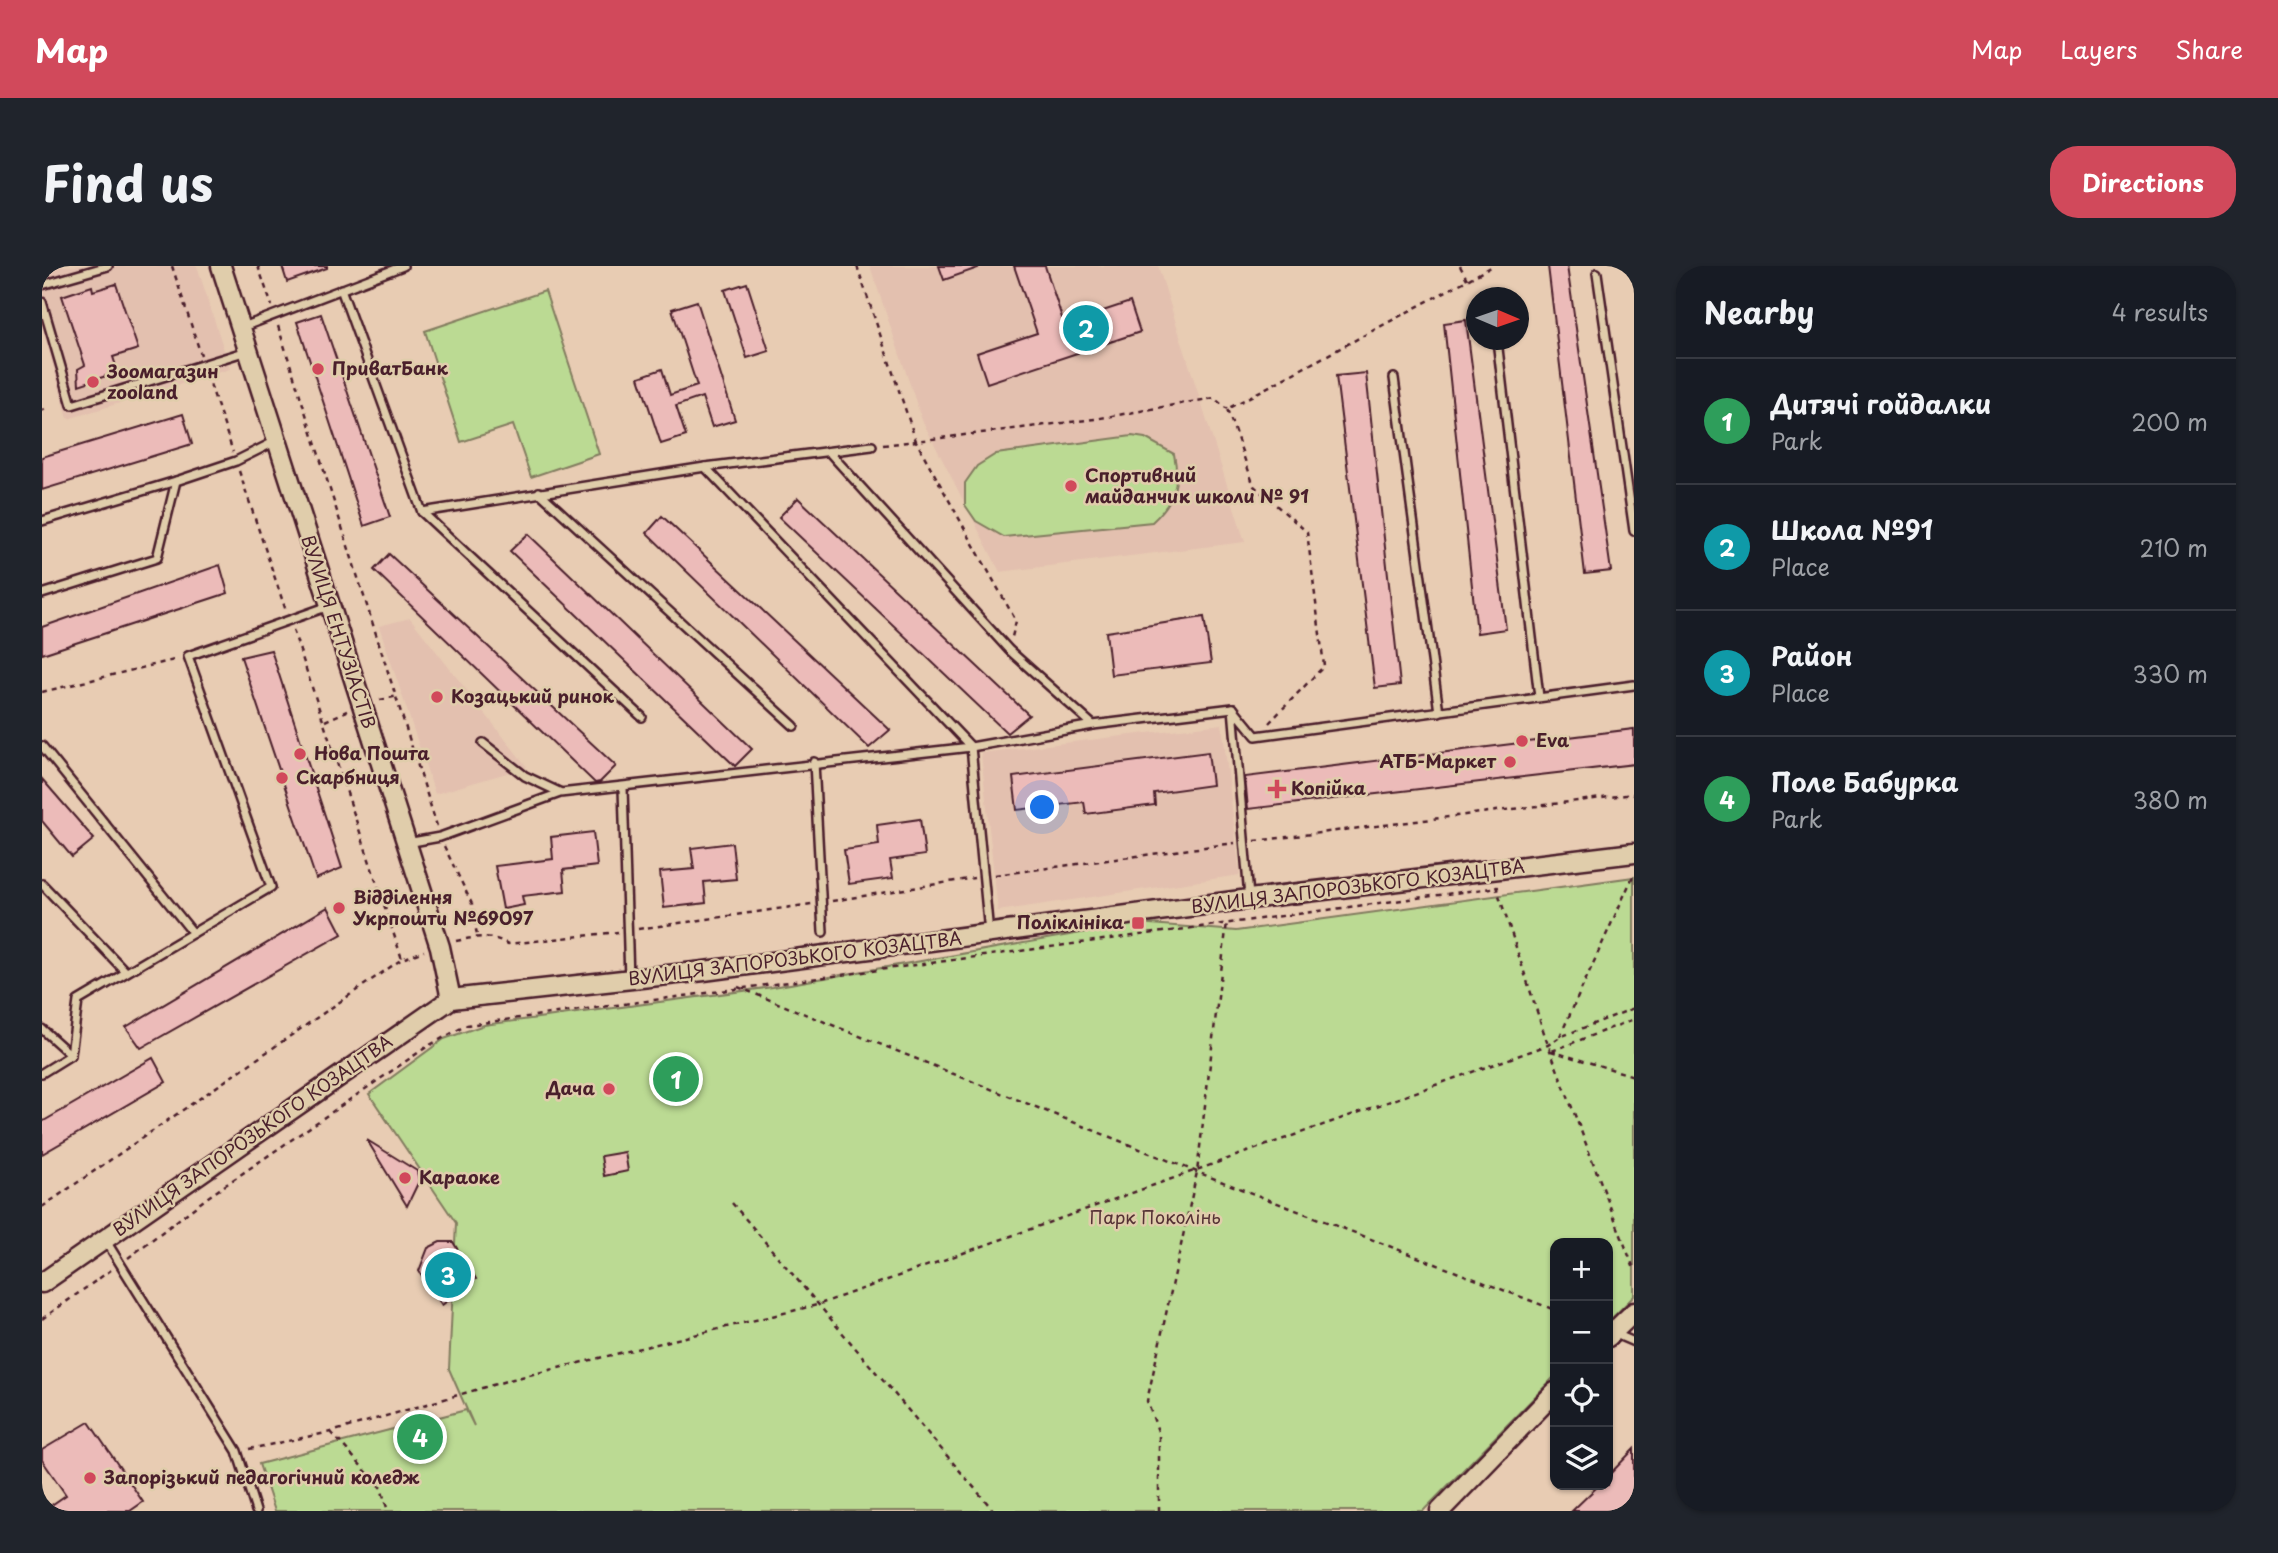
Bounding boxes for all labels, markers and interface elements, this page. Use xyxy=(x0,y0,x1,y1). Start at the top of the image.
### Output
text: Map xyxy=(35,24,108,74)
text: Map xyxy=(1971,31,2022,67)
text: Layers xyxy=(2060,31,2137,67)
text: Share xyxy=(2175,31,2243,67)
text: Find us xyxy=(42,145,213,219)
button: Directions xyxy=(2050,146,2236,218)
north arrow xyxy=(1466,287,1529,350)
text: Nearby xyxy=(1704,289,1814,334)
text: 4 results xyxy=(2112,294,2208,329)
pin: 2 xyxy=(1063,302,1109,354)
place label: ПриватБанк xyxy=(332,354,449,381)
place label: Зоомагазин zooland xyxy=(106,357,219,405)
marker: ПриватБанк xyxy=(310,361,326,377)
marker: Зоомагазин zooland xyxy=(85,374,101,390)
text: Дитячі гойдалки xyxy=(1771,384,1991,423)
text: 1 xyxy=(1722,404,1733,439)
text: 200 m xyxy=(2131,404,2208,439)
text: Park xyxy=(1771,423,1822,458)
place label: Спортивний майданчик школи № 91 xyxy=(1085,461,1309,509)
marker: Спортивний майданчик школи № 91 xyxy=(1063,478,1079,494)
text: Школа №91 xyxy=(1771,510,1933,549)
text: 2 xyxy=(1719,530,1735,565)
text: 210 m xyxy=(2140,530,2208,565)
street label: ВУЛИЦЯ ЕНТУЗІАСТІВ xyxy=(295,531,384,732)
text: Place xyxy=(1771,549,1830,584)
text: Район xyxy=(1771,636,1853,675)
text: 3 xyxy=(1719,656,1735,691)
text: 330 m xyxy=(2132,656,2208,691)
text: Place xyxy=(1771,675,1830,710)
place label: Козацький ринок xyxy=(451,682,614,709)
marker: Козацький ринок xyxy=(429,689,445,705)
place label: Eva xyxy=(1536,726,1570,753)
marker: Eva xyxy=(1514,733,1530,749)
place label: Нова Пошта xyxy=(314,739,430,766)
marker: Нова Пошта xyxy=(292,746,308,762)
place label: АТБ-Маркет xyxy=(1380,747,1497,774)
marker: АТБ-Маркет xyxy=(1502,754,1518,770)
text: Поле Бабурка xyxy=(1771,762,1959,801)
place label: Скарбниця xyxy=(296,763,400,790)
marker: Скарбниця xyxy=(274,770,290,786)
place label: Копійка xyxy=(1291,774,1366,801)
marker: Копійка xyxy=(1269,781,1285,797)
text: 4 xyxy=(1719,782,1735,817)
text: 380 m xyxy=(2133,782,2208,817)
your location xyxy=(1025,790,1059,824)
text: Park xyxy=(1771,801,1822,836)
street label: ВУЛИЦЯ ЗАПОРОЗЬКОГО КОЗАЦТВА xyxy=(1189,852,1526,919)
place label: Відділення Укрпошти №69097 xyxy=(352,883,534,931)
marker: Відділення Укрпошти №69097 xyxy=(331,900,347,916)
place label: Поліклініка xyxy=(1017,908,1124,935)
marker: Поліклініка xyxy=(1130,915,1146,931)
street label: ВУЛИЦЯ ЗАПОРОЗЬКОГО КОЗАЦТВА xyxy=(626,924,963,991)
street label: ВУЛИЦЯ ЗАПОРОЗЬКОГО КОЗАЦТВА xyxy=(107,1027,397,1242)
pin: 1 xyxy=(653,1053,699,1105)
place label: Дача xyxy=(545,1074,595,1101)
marker: Дача xyxy=(601,1081,617,1097)
place label: Караоке xyxy=(419,1163,500,1190)
marker: Караоке xyxy=(397,1170,413,1186)
park label: Парк Поколінь xyxy=(1089,1203,1221,1230)
map controls xyxy=(1550,1238,1613,1490)
button: + xyxy=(1550,1238,1613,1301)
pin: 3 xyxy=(425,1249,471,1301)
button: − xyxy=(1550,1301,1613,1364)
button: locate xyxy=(1550,1364,1613,1427)
pin: 4 xyxy=(397,1411,443,1463)
button: layers xyxy=(1550,1427,1613,1490)
place label: Запорізький педагогічний коледж xyxy=(103,1463,420,1490)
marker: Запорізький педагогічний коледж xyxy=(82,1470,98,1486)

